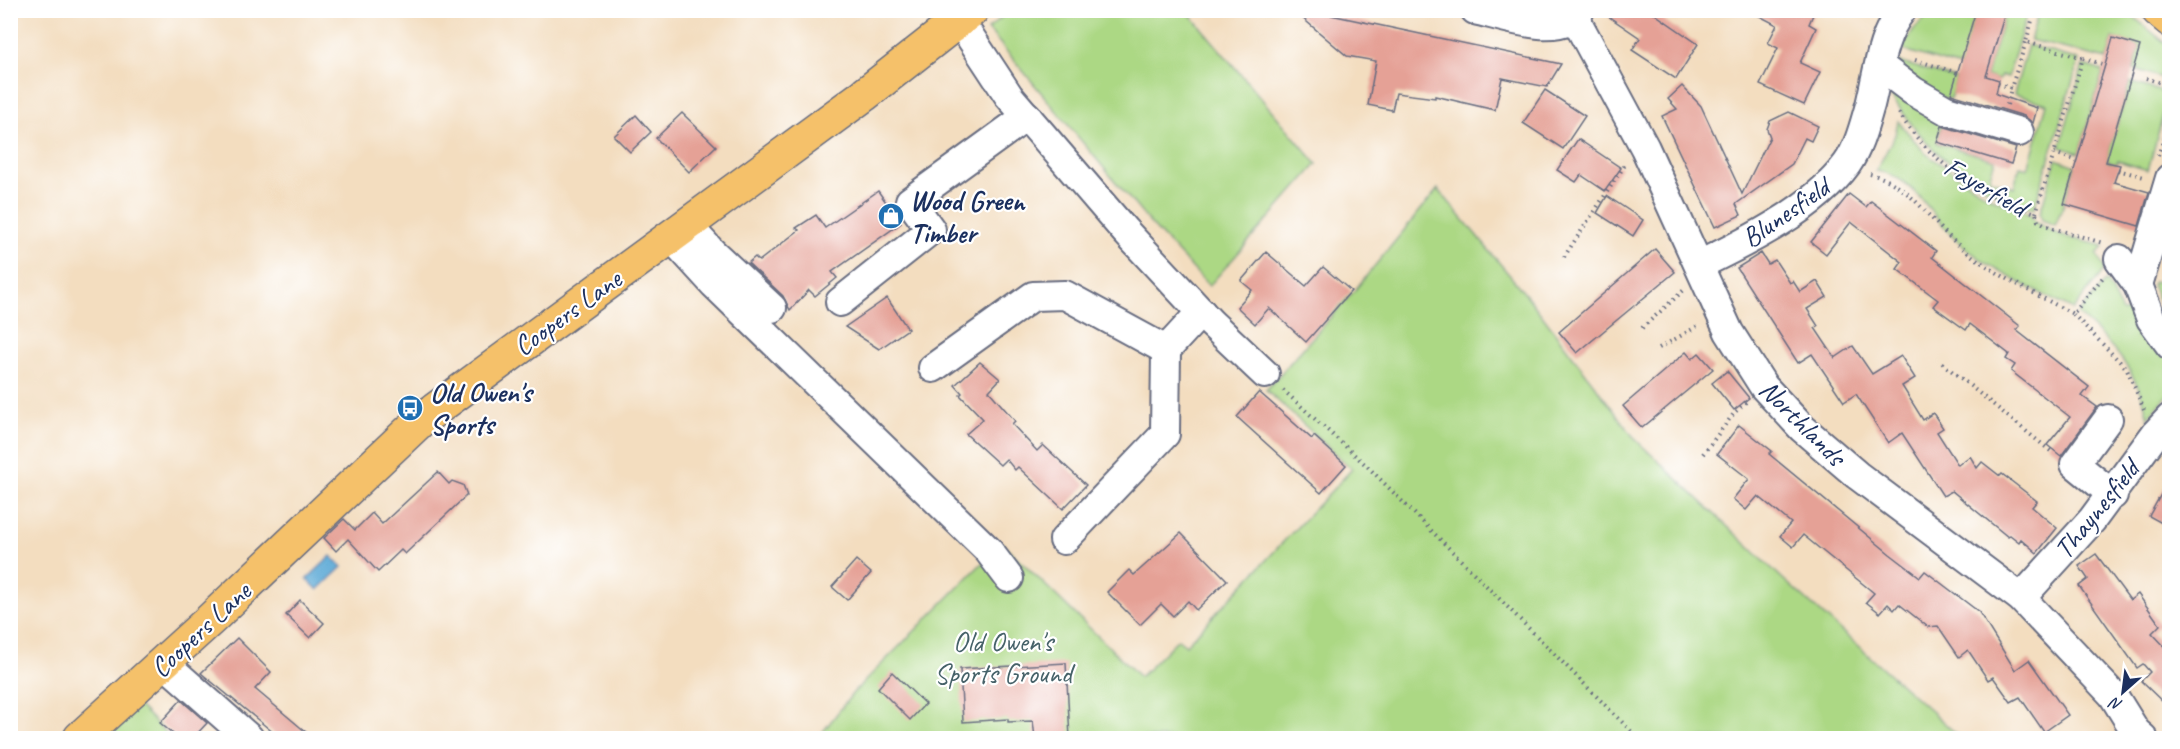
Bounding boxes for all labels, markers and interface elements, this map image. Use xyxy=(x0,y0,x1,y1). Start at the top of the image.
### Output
street label: Fayerfield xyxy=(1938,149,2037,226)
street label: Blunesfield xyxy=(1735,167,1839,255)
place label: Wood Green Timber xyxy=(910,183,1026,250)
shop icon: Wood Green Timber xyxy=(876,201,906,231)
street label: Coopers Lane xyxy=(506,260,630,363)
street label: Northlands xyxy=(1752,372,1855,475)
place label: Old Owen's Sports xyxy=(430,375,535,442)
bus stop icon: Old Owen's Sports xyxy=(395,393,425,423)
street label: Thaynesfield xyxy=(2046,450,2149,566)
street label: Coopers Lane xyxy=(143,573,259,685)
park label: Old Owen's Sports Ground xyxy=(934,624,1076,691)
north arrow xyxy=(2093,662,2153,722)
text: N xyxy=(2105,692,2125,716)

